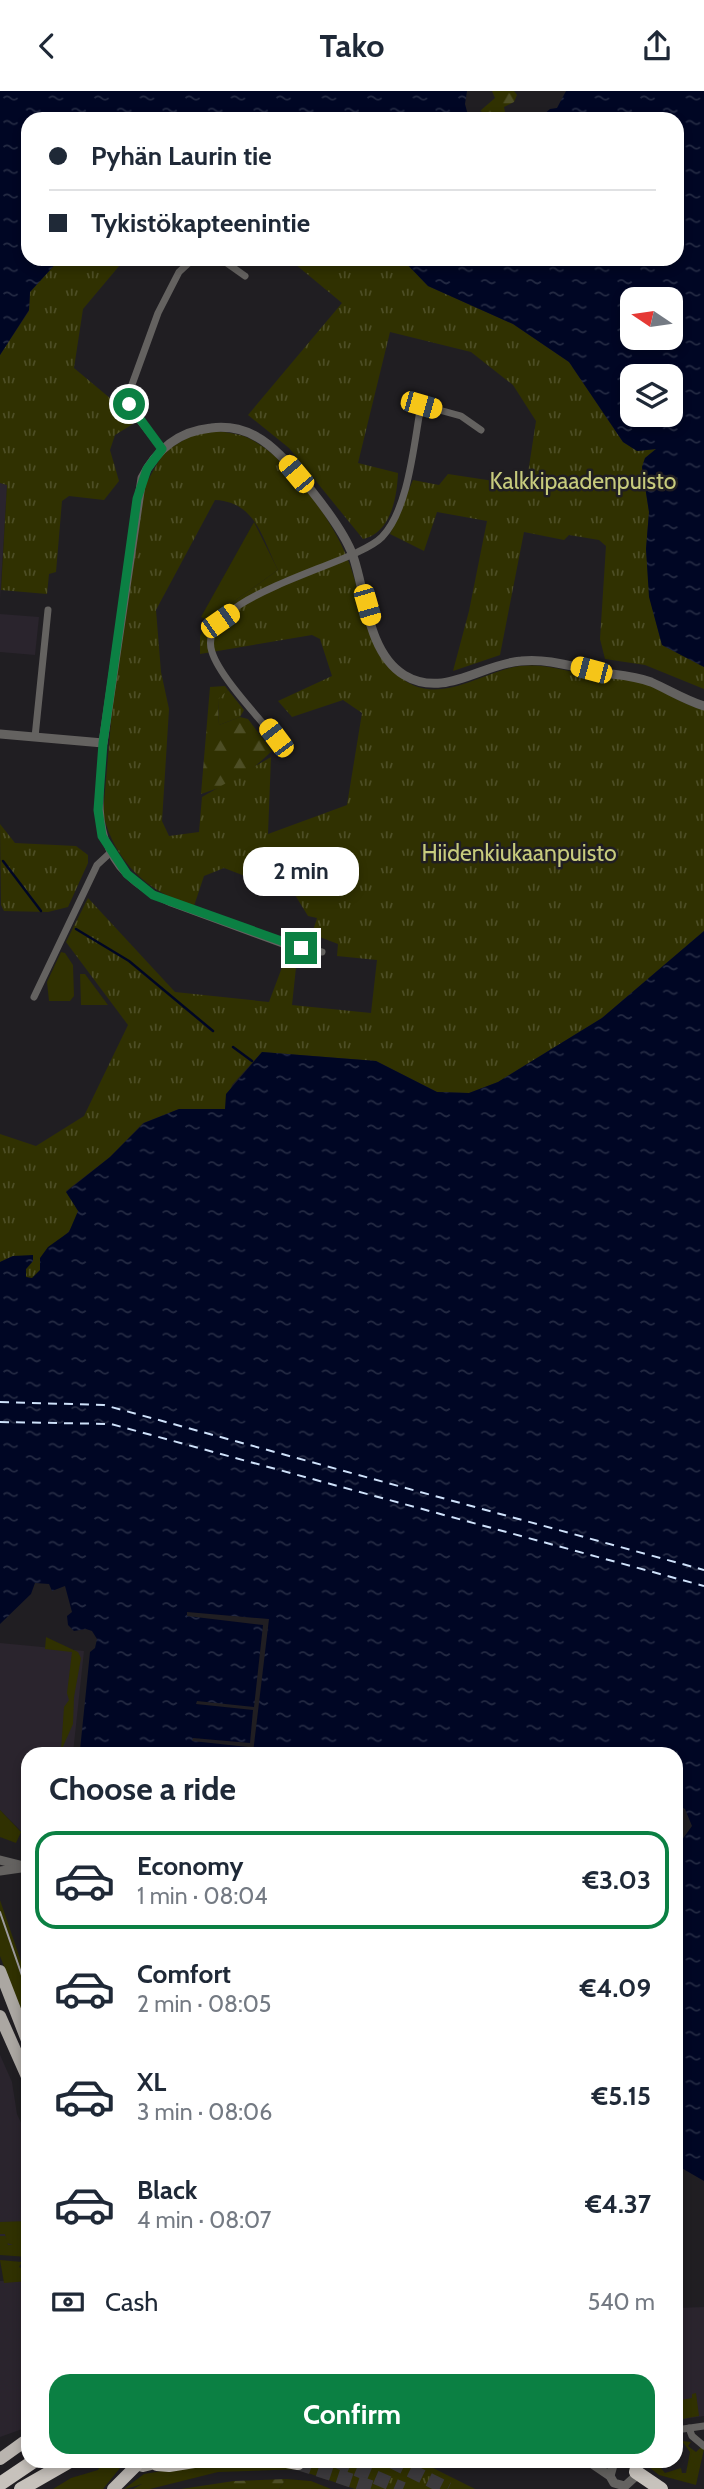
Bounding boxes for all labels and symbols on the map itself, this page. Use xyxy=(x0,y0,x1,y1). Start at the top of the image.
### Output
north arrow xyxy=(620,287,682,350)
route start xyxy=(113,388,145,420)
car xyxy=(398,389,445,421)
car xyxy=(275,451,318,497)
park label: Kalkkipaadenpuisto xyxy=(490,467,676,495)
car xyxy=(352,582,383,628)
car xyxy=(197,600,244,642)
car xyxy=(568,654,615,686)
car xyxy=(255,715,298,761)
park label: Hiidenkiukaanpuisto xyxy=(421,839,617,867)
callout: 2 min xyxy=(243,847,359,895)
route end xyxy=(285,932,317,964)

